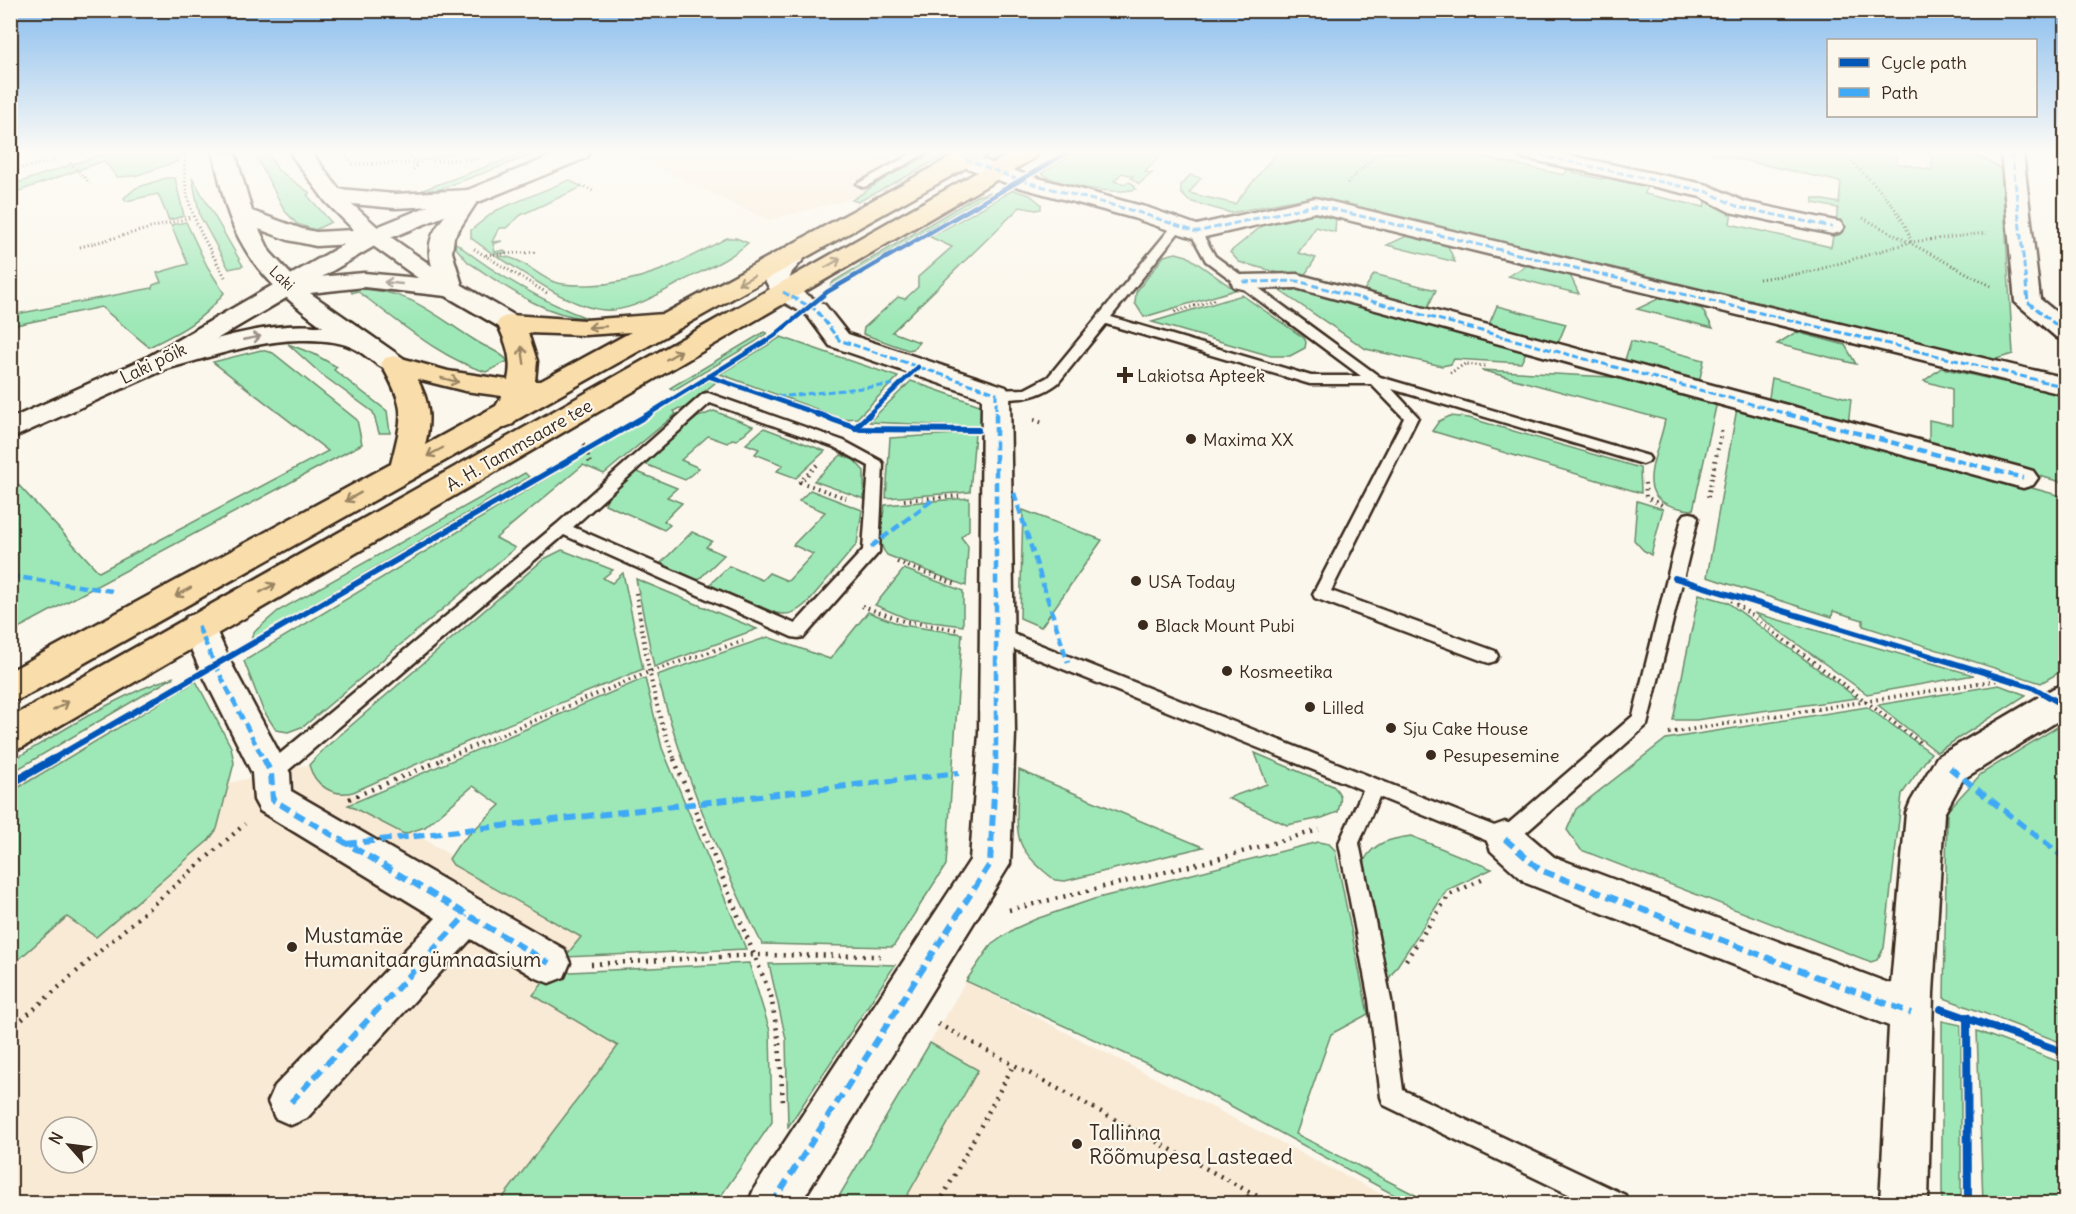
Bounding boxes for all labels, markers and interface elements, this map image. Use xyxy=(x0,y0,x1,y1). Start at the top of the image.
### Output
legend xyxy=(1827,39,2037,117)
text: Cycle path xyxy=(1881,51,1967,74)
text: Path xyxy=(1881,81,1918,104)
one-way arrow xyxy=(824,257,842,268)
street label: Laki xyxy=(265,262,299,294)
one-way arrow xyxy=(738,274,755,286)
one-way arrow xyxy=(384,278,403,289)
one-way arrow xyxy=(588,322,608,333)
one-way arrow xyxy=(242,332,261,343)
street label: Laki põik xyxy=(116,337,190,389)
one-way arrow xyxy=(517,346,528,365)
one-way arrow xyxy=(665,349,682,361)
place label: Lakiotsa Apteek xyxy=(1137,364,1265,387)
marker: Lakiotsa Apteek xyxy=(1118,368,1132,382)
one-way arrow xyxy=(440,375,459,387)
street label: A. H. Tammsaare tee xyxy=(442,394,596,496)
place label: Maxima XX xyxy=(1203,428,1294,451)
marker: Maxima XX xyxy=(1184,432,1198,446)
one-way arrow xyxy=(427,447,445,458)
one-way arrow xyxy=(345,491,362,503)
place label: USA Today xyxy=(1148,570,1236,593)
marker: USA Today xyxy=(1129,574,1143,588)
one-way arrow xyxy=(259,581,276,593)
one-way arrow xyxy=(175,587,192,599)
place label: Black Mount Pubi xyxy=(1155,614,1295,637)
marker: Black Mount Pubi xyxy=(1136,618,1150,632)
place label: Kosmeetika xyxy=(1239,660,1333,683)
marker: Kosmeetika xyxy=(1220,664,1234,678)
place label: Lilled xyxy=(1322,696,1365,719)
one-way arrow xyxy=(52,700,69,712)
marker: Lilled xyxy=(1303,700,1317,714)
place label: Sju Cake House xyxy=(1403,717,1528,740)
marker: Sju Cake House xyxy=(1384,721,1398,735)
place label: Pesupesemine xyxy=(1443,744,1559,767)
marker: Pesupesemine xyxy=(1424,748,1438,762)
place label: Mustamäe Humanitaargümnaasium xyxy=(304,922,541,973)
marker: Mustamäe Humanitaargümnaasium xyxy=(285,940,299,954)
north arrow xyxy=(39,1115,99,1175)
place label: Tallinna Rõõmupesa Lasteaed xyxy=(1089,1119,1293,1170)
text: N xyxy=(44,1128,67,1148)
marker: Tallinna Rõõmupesa Lasteaed xyxy=(1070,1137,1084,1151)

